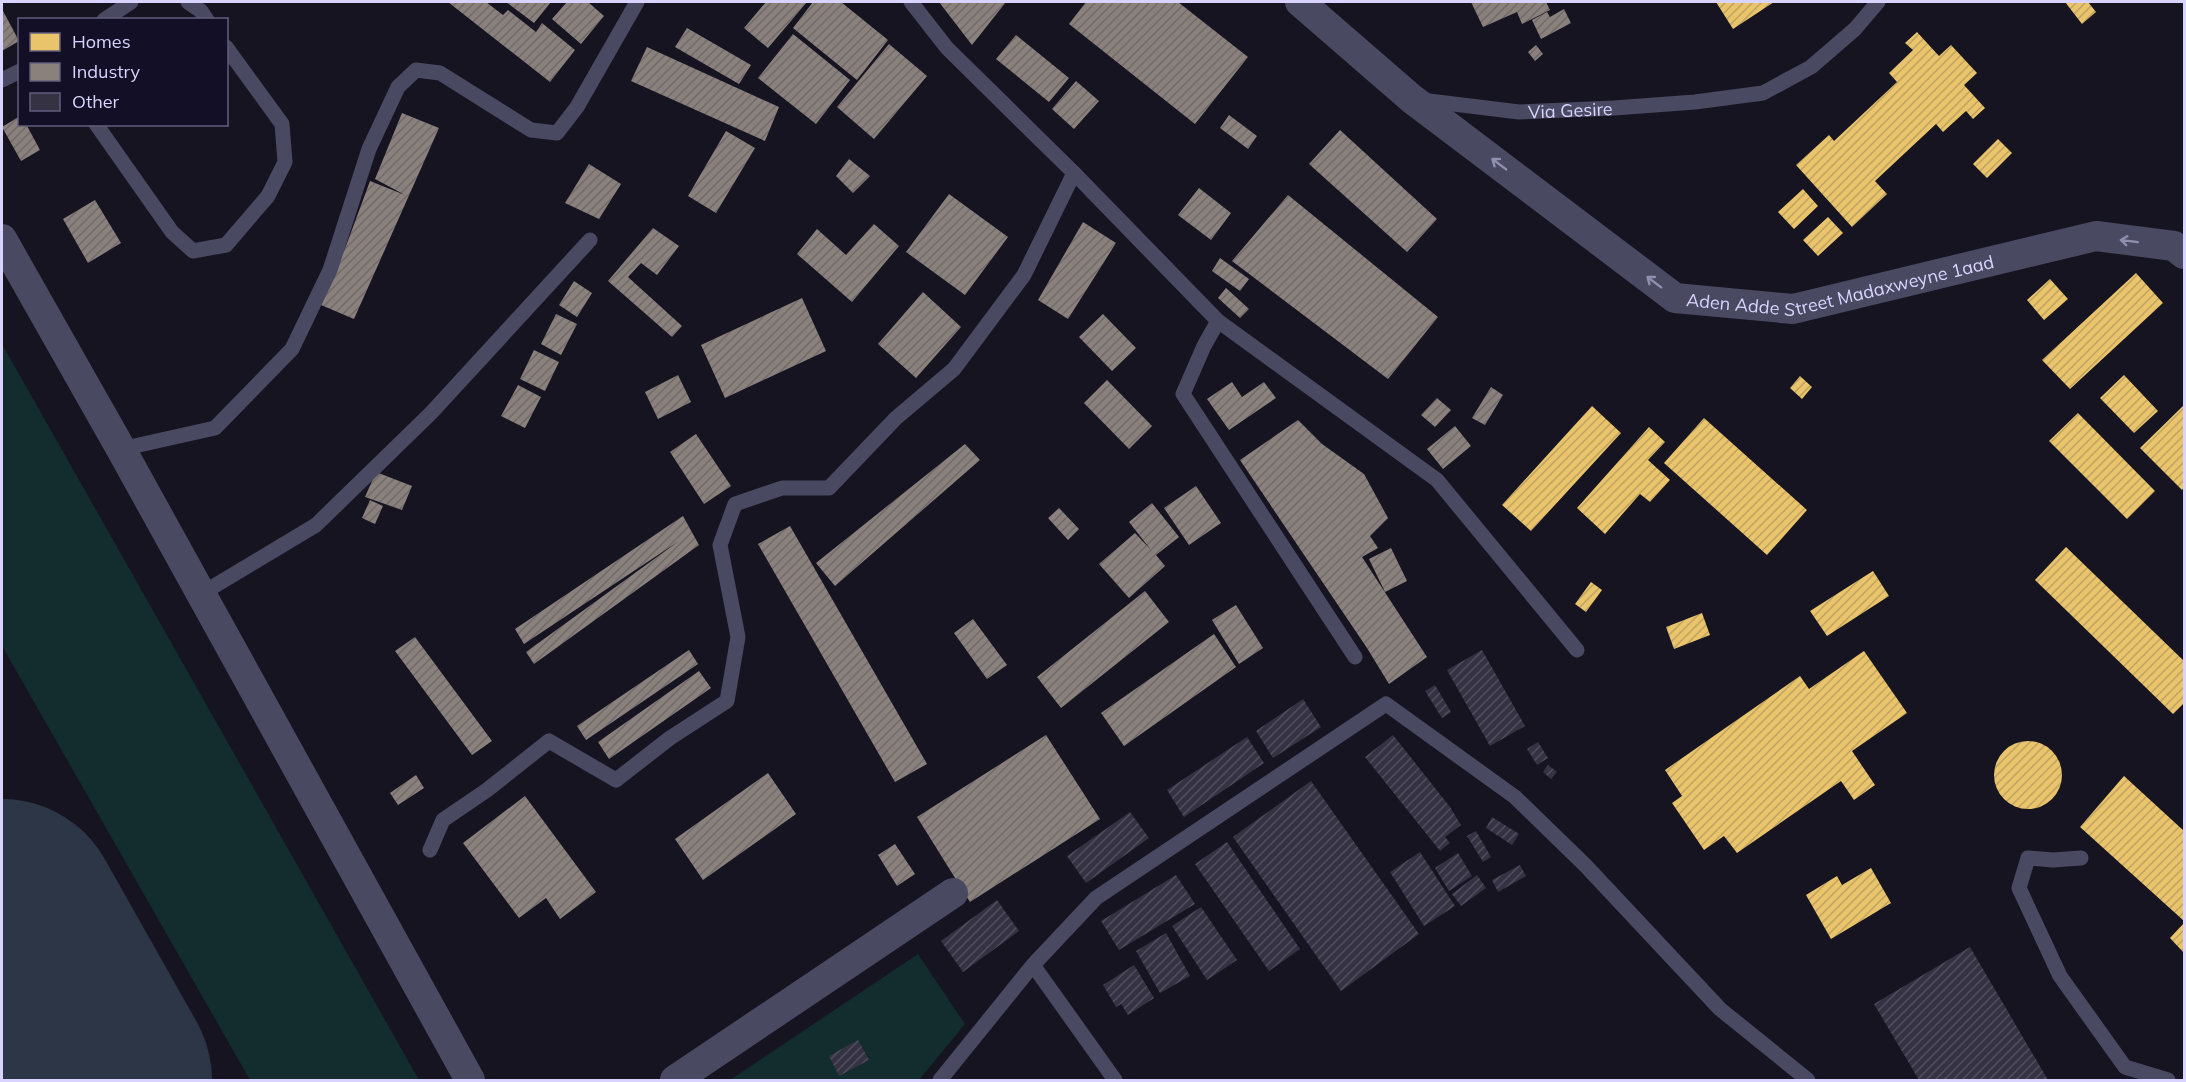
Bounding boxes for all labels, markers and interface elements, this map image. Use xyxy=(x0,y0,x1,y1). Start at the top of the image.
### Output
legend xyxy=(18,18,228,126)
text: Homes xyxy=(72,30,131,53)
text: Industry xyxy=(72,60,141,83)
text: Other xyxy=(72,90,120,113)
street label: Via Gesire xyxy=(1527,97,1613,123)
one-way arrow xyxy=(1491,158,1507,171)
one-way arrow xyxy=(2119,235,2139,246)
street label: Aden Adde Street Madaxweyne 1aad xyxy=(1685,250,1996,321)
one-way arrow xyxy=(1647,276,1663,289)

